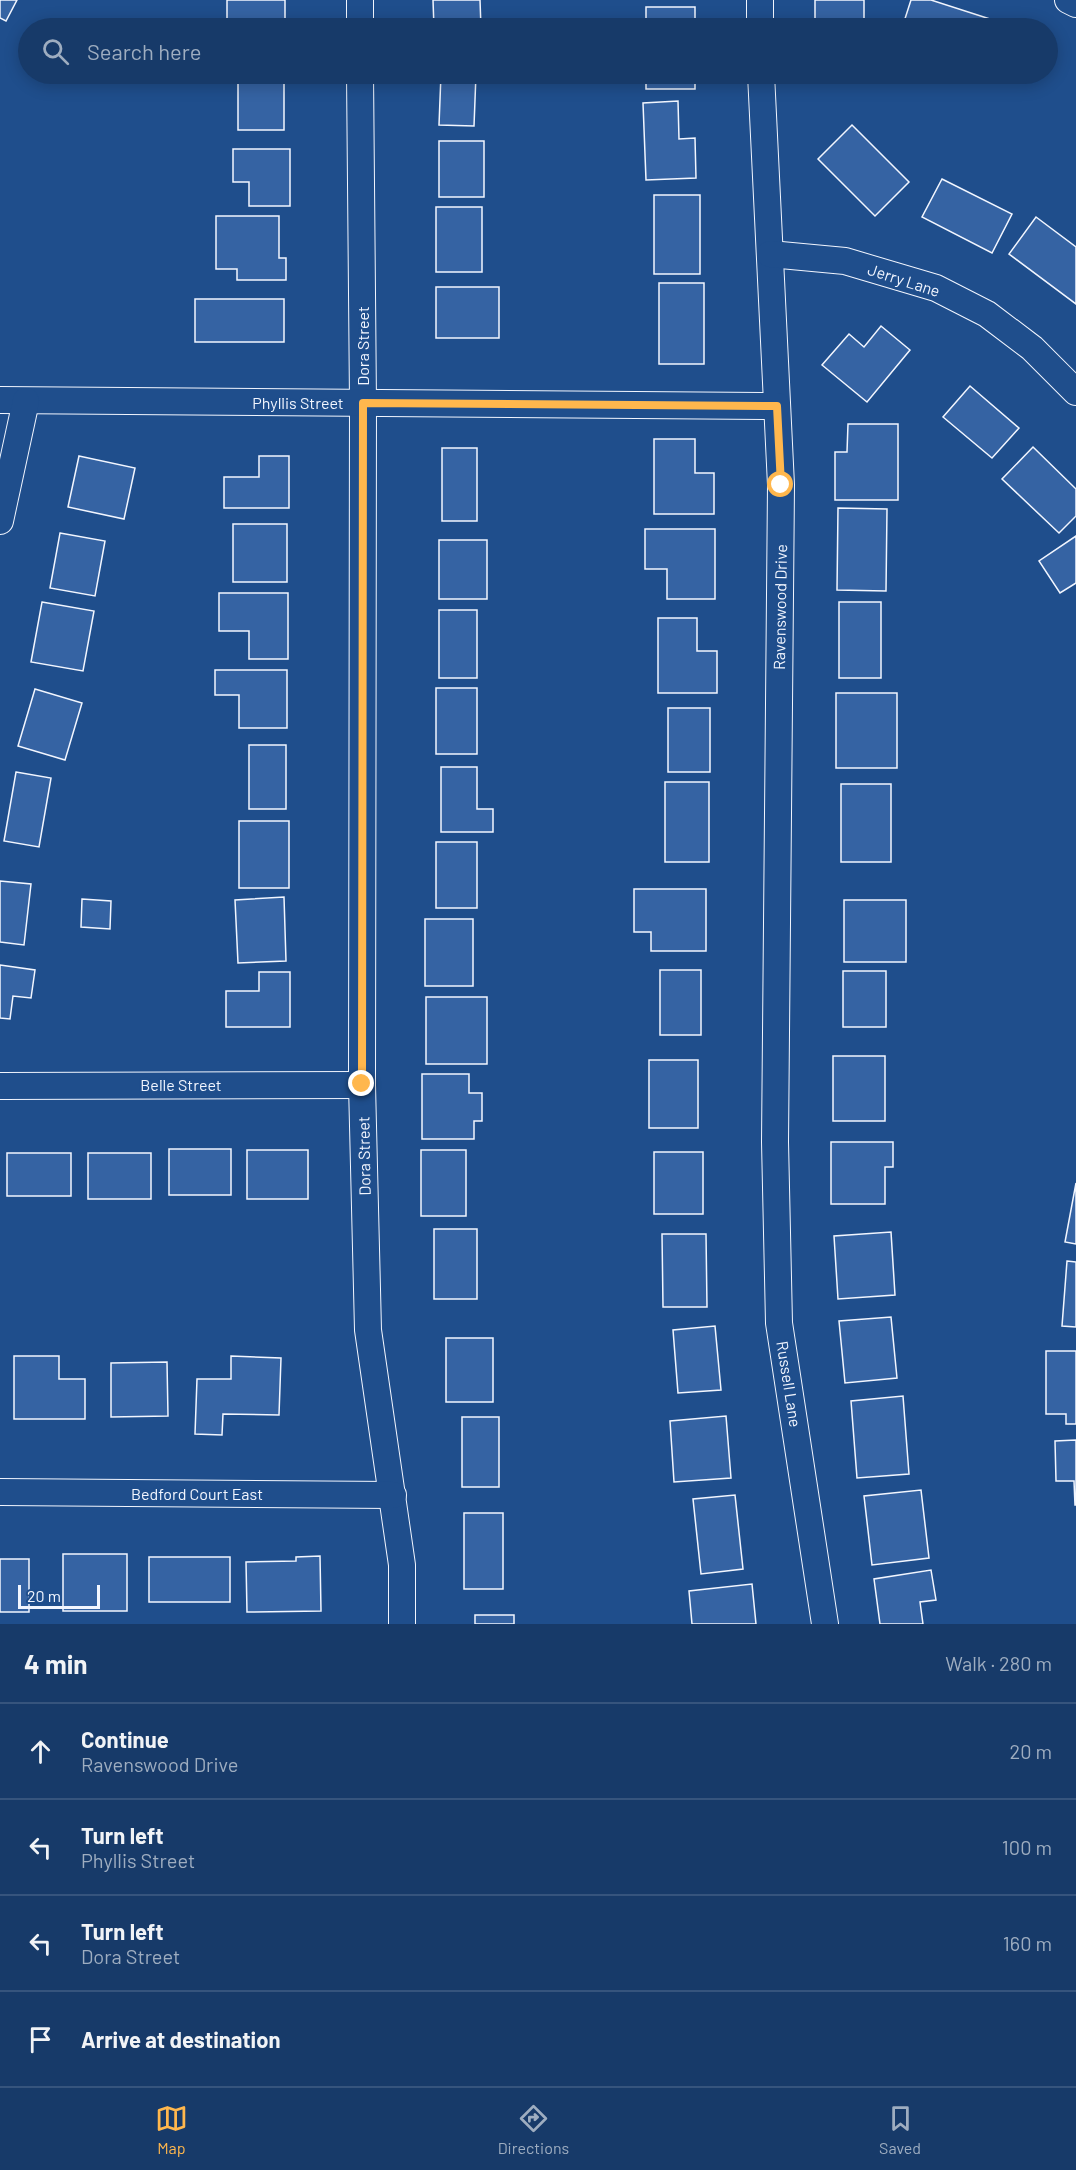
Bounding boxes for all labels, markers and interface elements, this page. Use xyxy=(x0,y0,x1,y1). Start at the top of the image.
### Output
search box xyxy=(18,18,1058,84)
icon: search xyxy=(39,35,72,68)
text: Search here xyxy=(87,38,201,64)
street label: Jerry Lane xyxy=(866,259,943,300)
street label: Dora Street xyxy=(353,306,372,386)
street label: Phyllis Street xyxy=(252,393,344,412)
route start xyxy=(767,471,793,497)
street label: Ravenswood Drive xyxy=(769,544,790,670)
route end xyxy=(348,1070,374,1096)
street label: Belle Street xyxy=(140,1075,222,1094)
street label: Dora Street xyxy=(353,1116,374,1196)
street label: Russell Lane xyxy=(773,1340,806,1428)
street label: Bedford Court East xyxy=(131,1484,263,1503)
scale bar xyxy=(18,1582,100,1610)
text: 20 m xyxy=(27,1586,61,1605)
text: 4 min xyxy=(24,1648,88,1679)
text: Walk · 280 m xyxy=(945,1651,1052,1675)
text: Continue xyxy=(81,1726,169,1752)
icon: ahead xyxy=(24,1735,57,1768)
text: 20 m xyxy=(1009,1739,1052,1763)
text: Ravenswood Drive xyxy=(81,1752,238,1776)
text: Turn left xyxy=(81,1822,164,1848)
icon: left xyxy=(24,1831,57,1864)
text: 100 m xyxy=(1002,1835,1052,1859)
text: Phyllis Street xyxy=(81,1848,195,1872)
text: Turn left xyxy=(81,1918,164,1944)
icon: left xyxy=(24,1927,57,1960)
text: 160 m xyxy=(1003,1931,1052,1955)
text: Dora Street xyxy=(81,1944,180,1968)
icon: arrive xyxy=(24,2023,57,2056)
text: Arrive at destination xyxy=(81,2026,280,2052)
tab: Map xyxy=(155,2102,188,2157)
tab: Directions xyxy=(498,2102,569,2157)
tab: Saved xyxy=(879,2102,921,2157)

